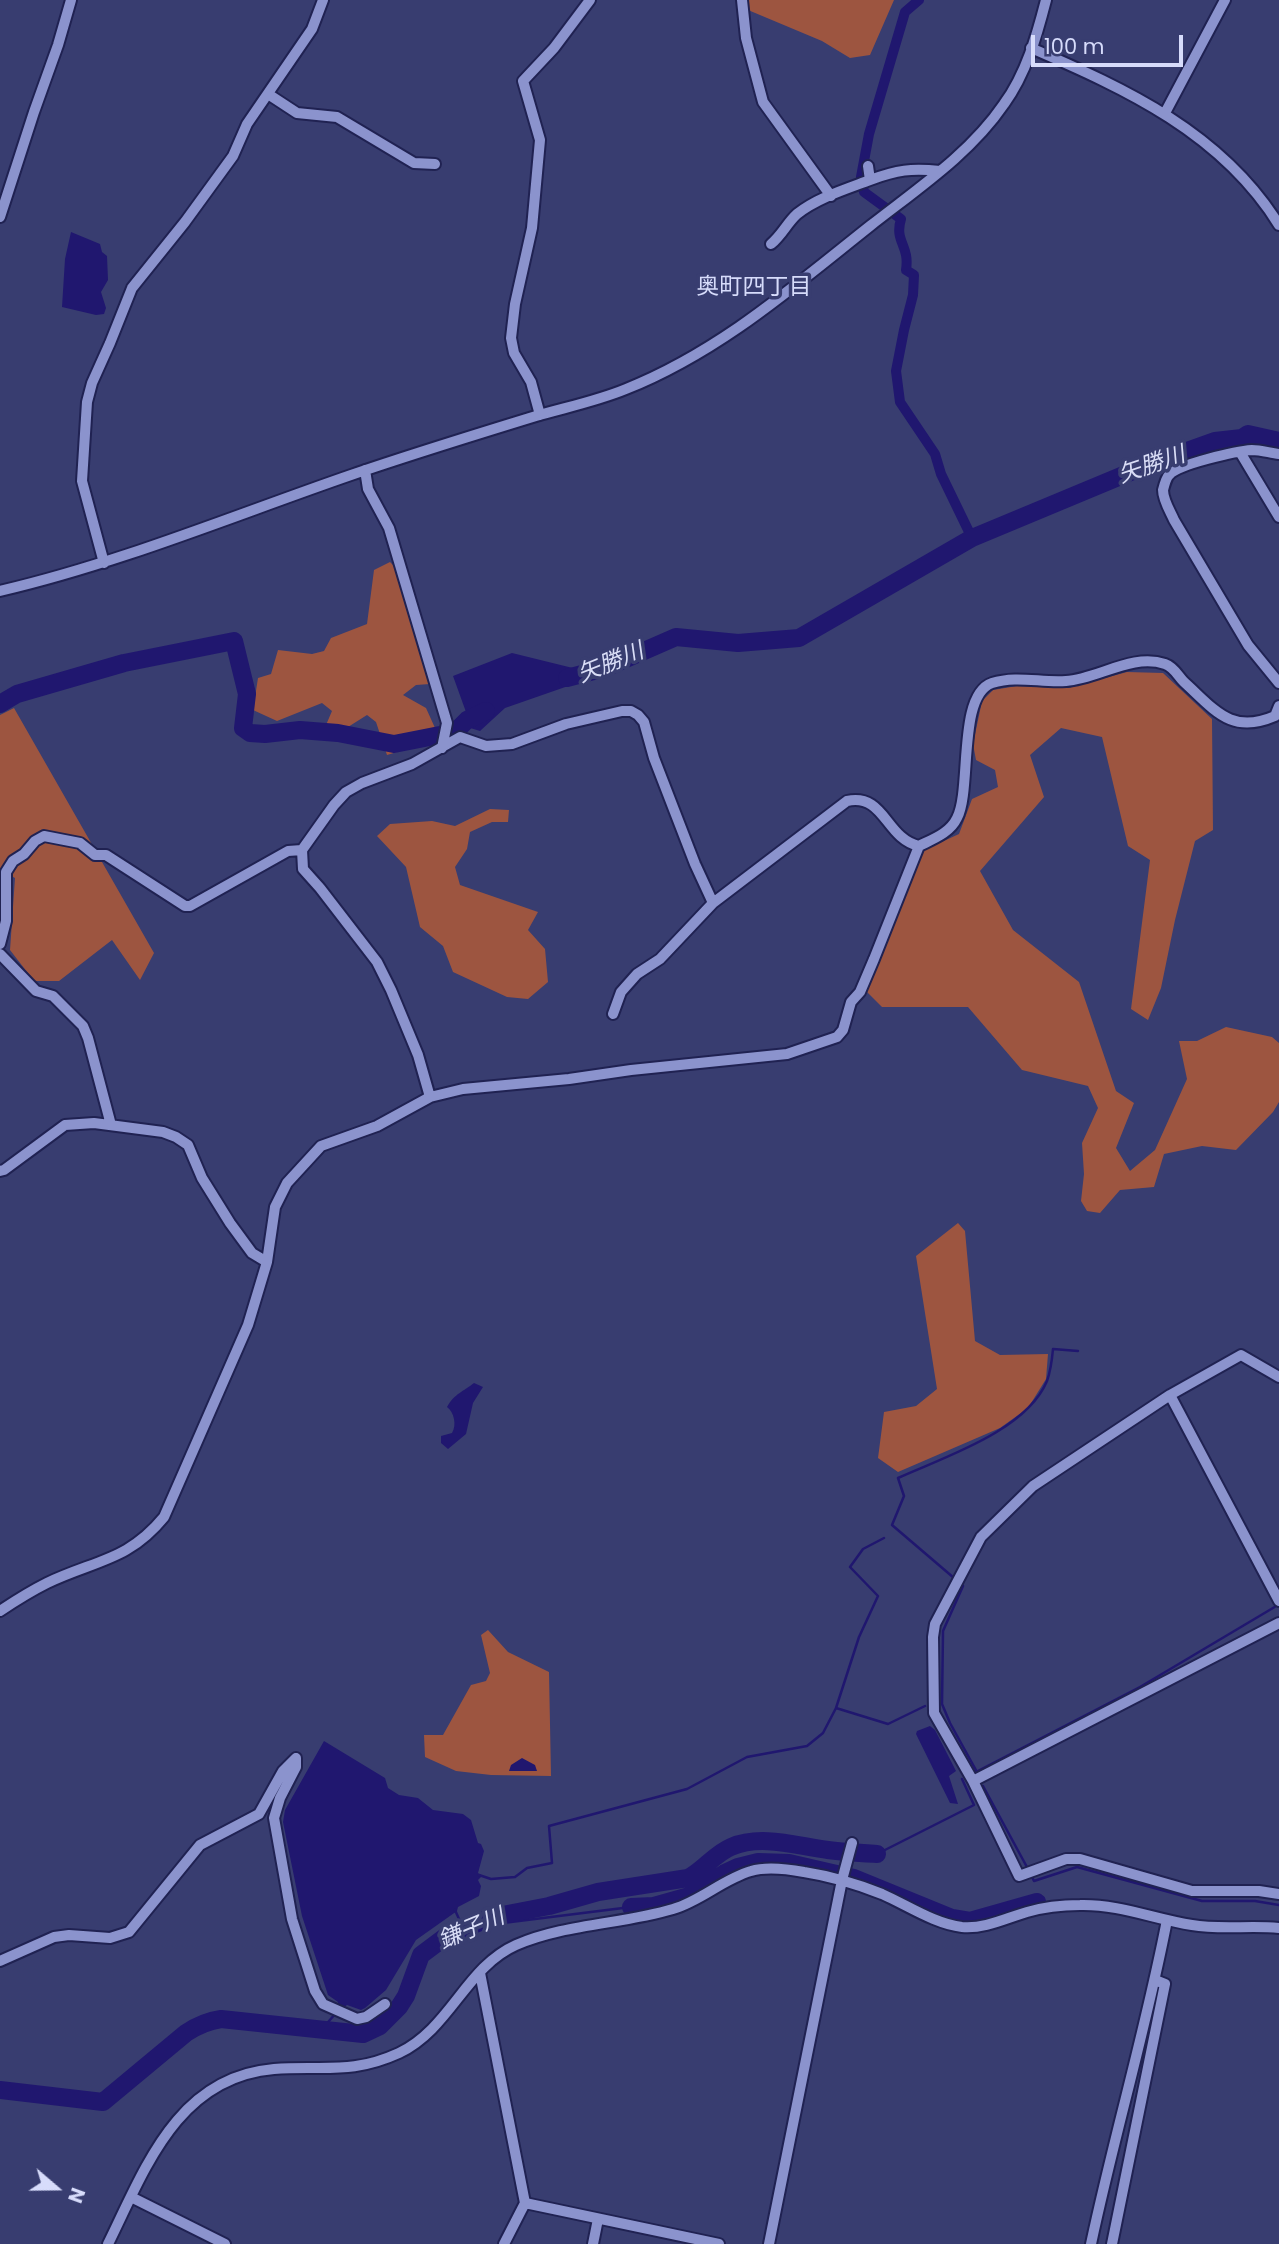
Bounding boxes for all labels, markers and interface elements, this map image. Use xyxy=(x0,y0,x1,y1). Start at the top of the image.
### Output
scale bar xyxy=(1034,21,1186,65)
text: 100 m xyxy=(1044,32,1104,61)
district label: 奥町四丁目 xyxy=(697,274,811,302)
water label: 矢勝川 xyxy=(1115,442,1189,490)
water label: 矢勝川 xyxy=(574,638,648,690)
water label: 鎌子川 xyxy=(435,1904,509,1956)
north arrow xyxy=(21,2153,91,2223)
text: N xyxy=(61,2184,91,2207)

